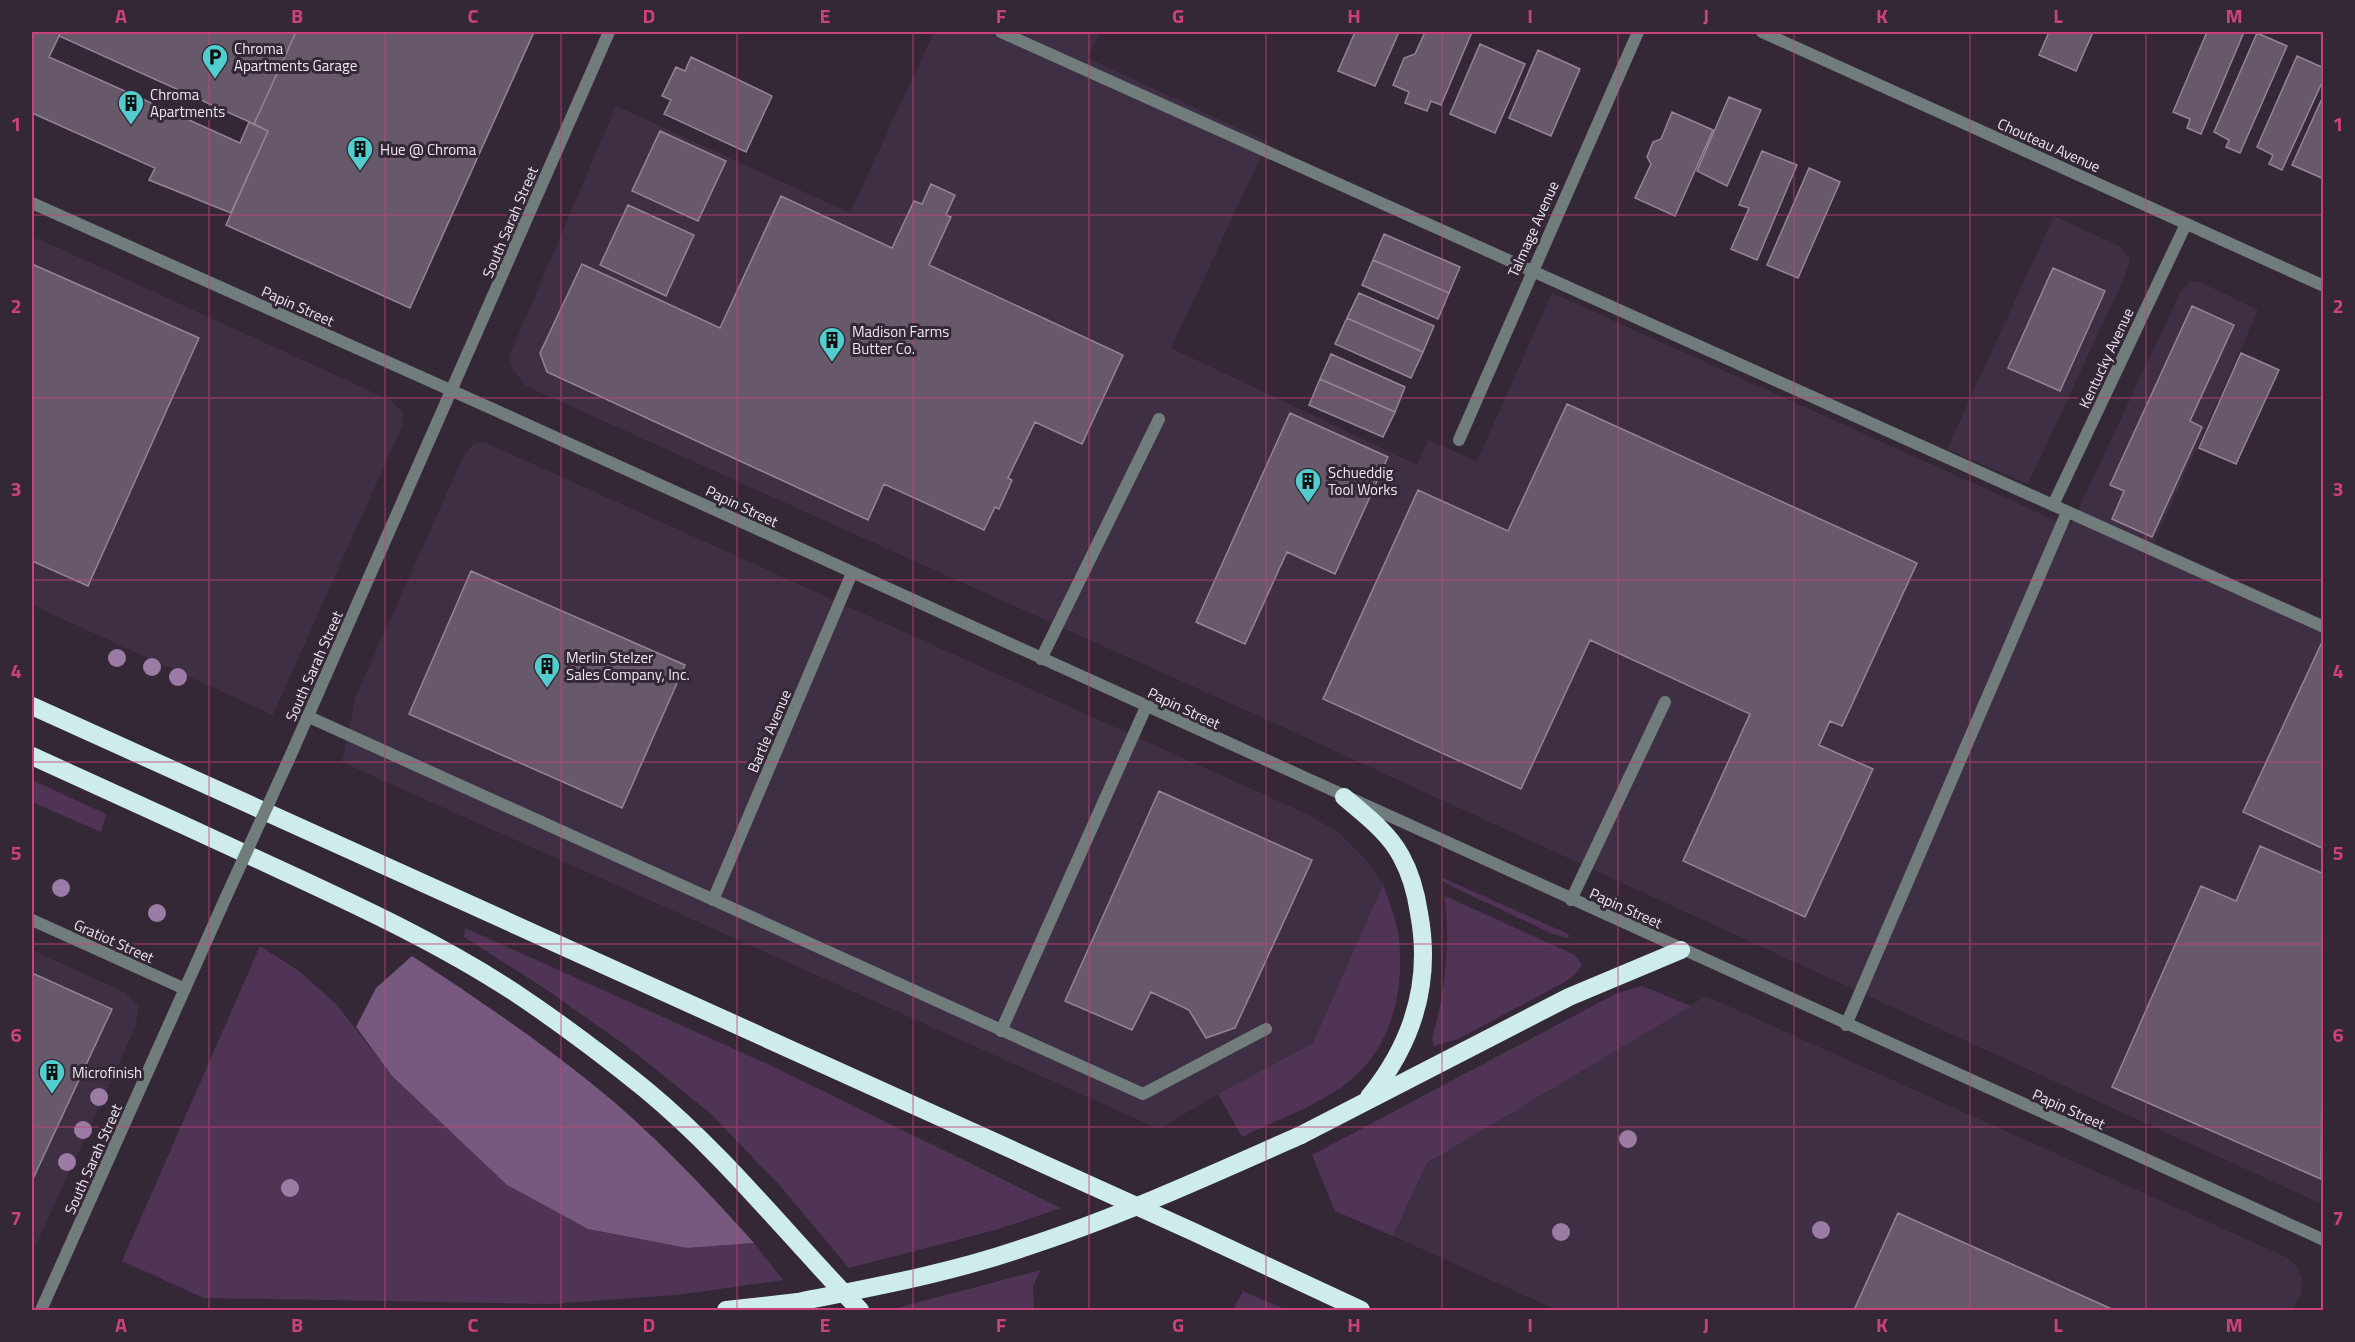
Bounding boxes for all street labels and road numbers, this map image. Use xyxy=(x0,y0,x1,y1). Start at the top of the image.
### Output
street label: Chouteau Avenue xyxy=(1994,112,2104,178)
street label: South Sarah Street xyxy=(476,162,544,281)
street label: Talmage Avenue xyxy=(1502,177,1564,281)
street label: Papin Street xyxy=(258,280,339,333)
street label: Kentucky Avenue xyxy=(2073,304,2139,412)
street label: Papin Street xyxy=(702,479,783,533)
street label: South Sarah Street xyxy=(279,606,349,725)
street label: Papin Street xyxy=(1144,681,1225,735)
street label: Bartle Avenue xyxy=(741,686,797,776)
street label: Papin Street xyxy=(1586,882,1667,935)
street label: Gratiot Street xyxy=(70,913,158,969)
street label: Papin Street xyxy=(2029,1083,2110,1136)
street label: South Sarah Street xyxy=(58,1099,128,1218)

